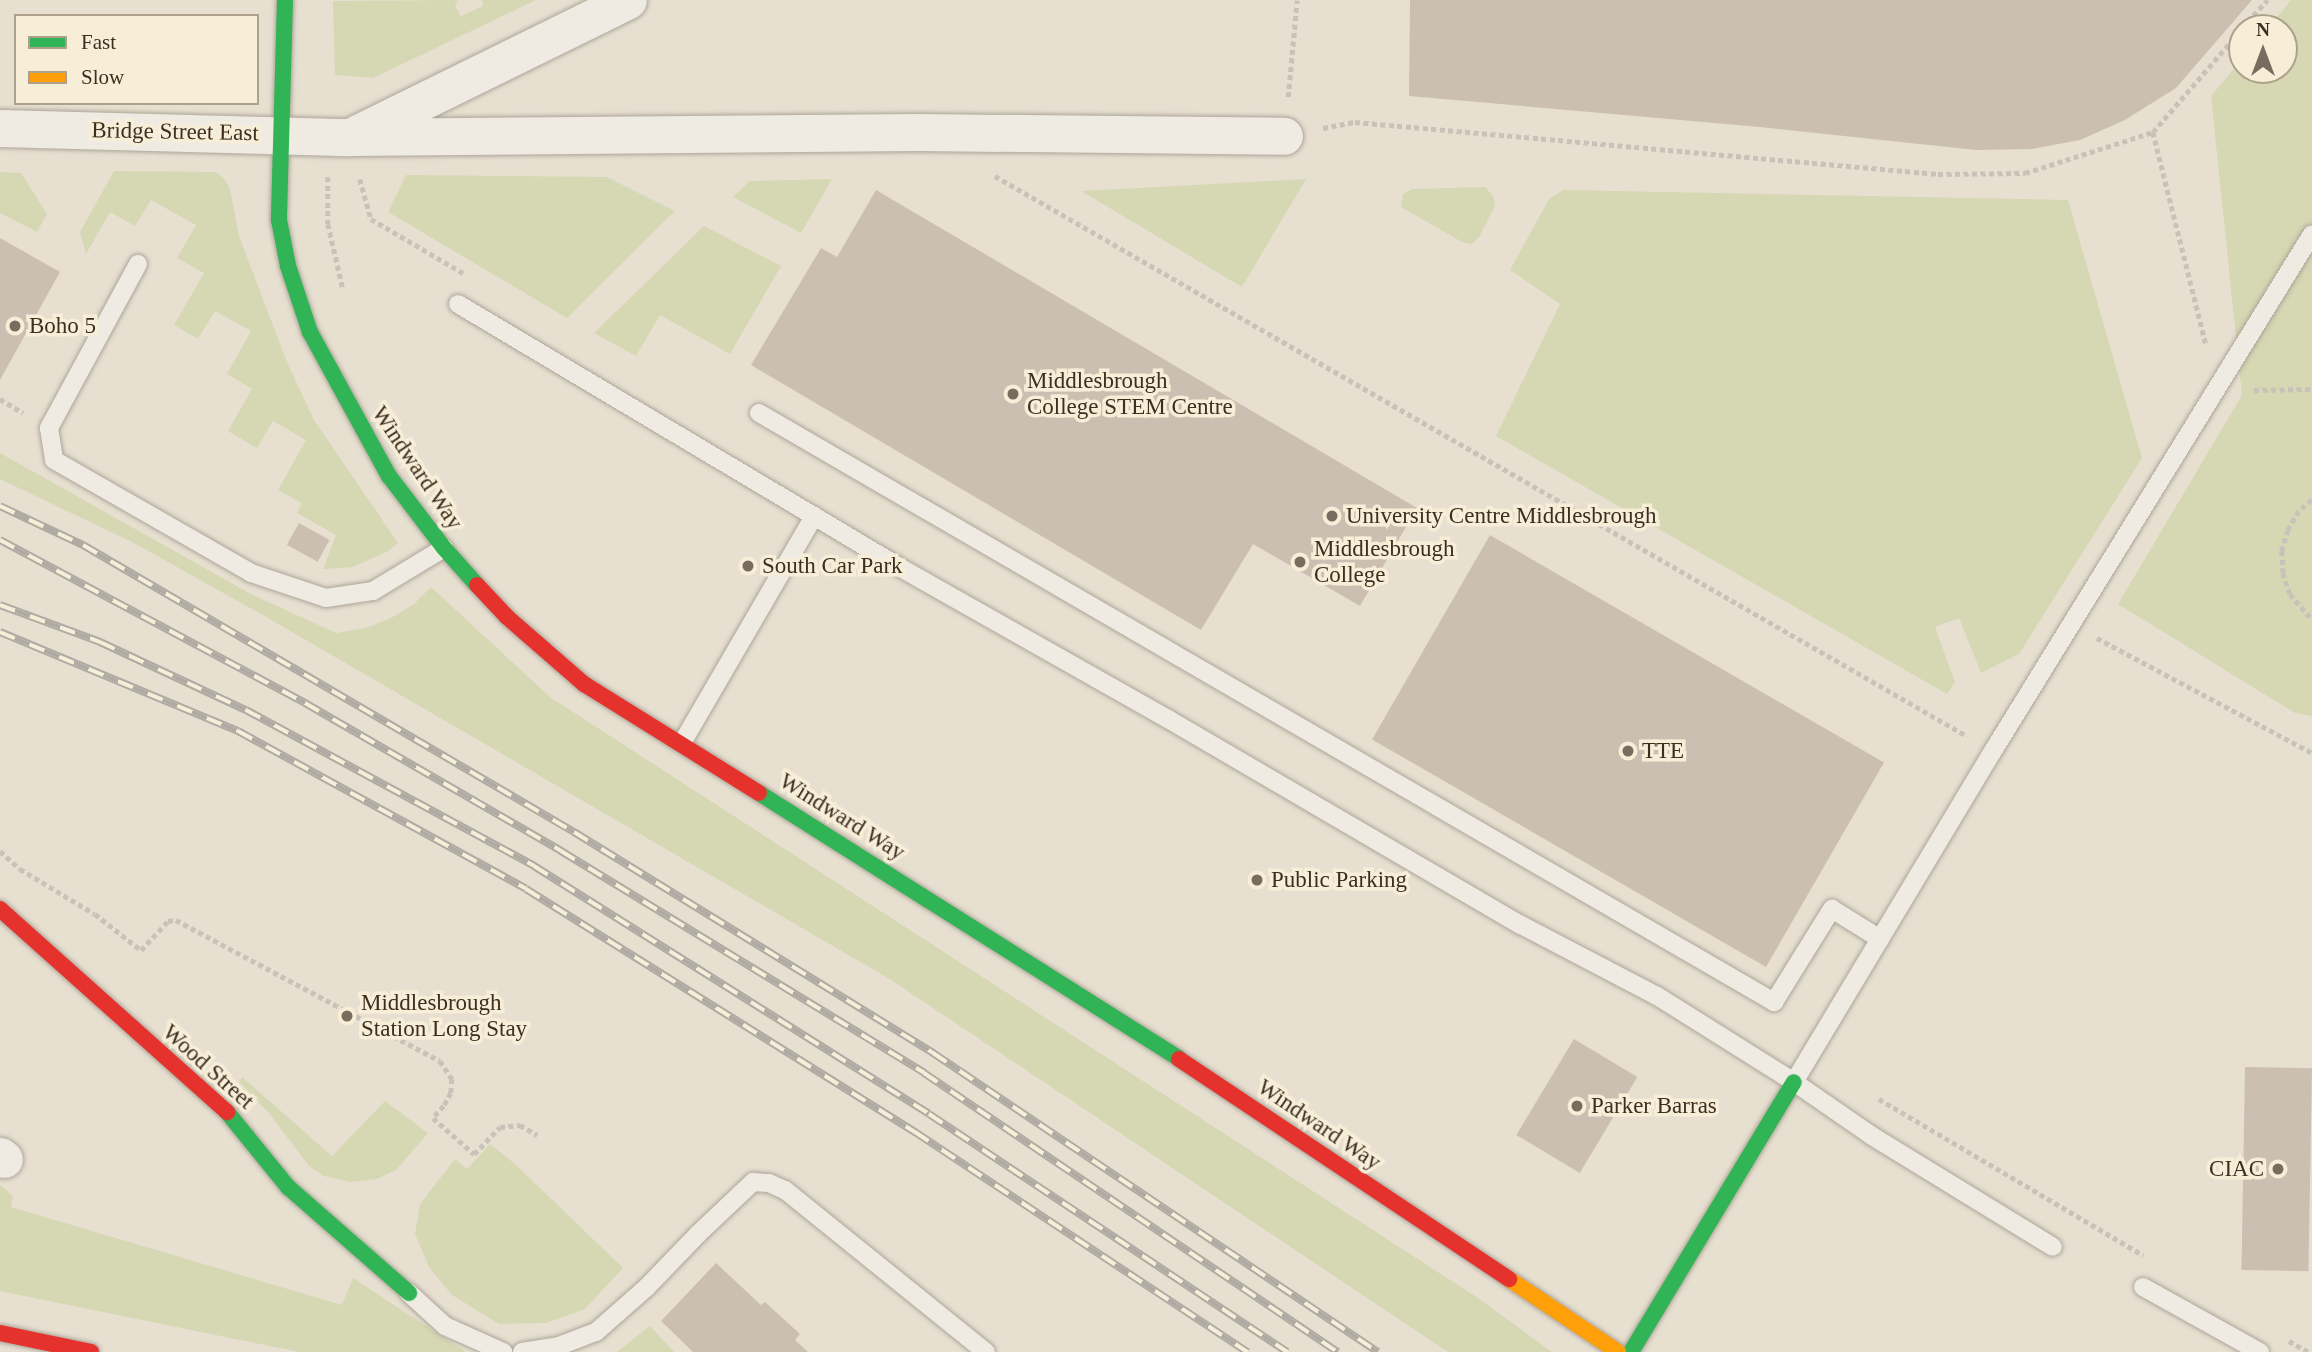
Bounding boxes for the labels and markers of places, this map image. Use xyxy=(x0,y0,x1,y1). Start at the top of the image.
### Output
place label: Boho 5 xyxy=(29,312,96,340)
marker: Boho 5 xyxy=(7,318,23,334)
place label: Middlesbrough College STEM Centre xyxy=(1027,367,1233,421)
marker: Middlesbrough College STEM Centre xyxy=(1005,386,1021,402)
place label: University Centre Middlesbrough xyxy=(1346,502,1656,530)
marker: University Centre Middlesbrough xyxy=(1324,508,1340,524)
place label: Middlesbrough College xyxy=(1314,535,1455,589)
place label: South Car Park xyxy=(762,552,903,580)
marker: Middlesbrough College xyxy=(1292,554,1308,570)
marker: South Car Park xyxy=(740,558,756,574)
place label: TTE xyxy=(1642,737,1684,765)
marker: TTE xyxy=(1620,743,1636,759)
place label: Public Parking xyxy=(1271,866,1407,894)
marker: Public Parking xyxy=(1249,872,1265,888)
place label: Middlesbrough Station Long Stay xyxy=(361,989,527,1043)
marker: Middlesbrough Station Long Stay xyxy=(339,1008,355,1024)
place label: Parker Barras xyxy=(1591,1092,1717,1120)
marker: Parker Barras xyxy=(1569,1098,1585,1114)
place label: CIAC xyxy=(2209,1155,2264,1183)
marker: CIAC xyxy=(2270,1161,2286,1177)

